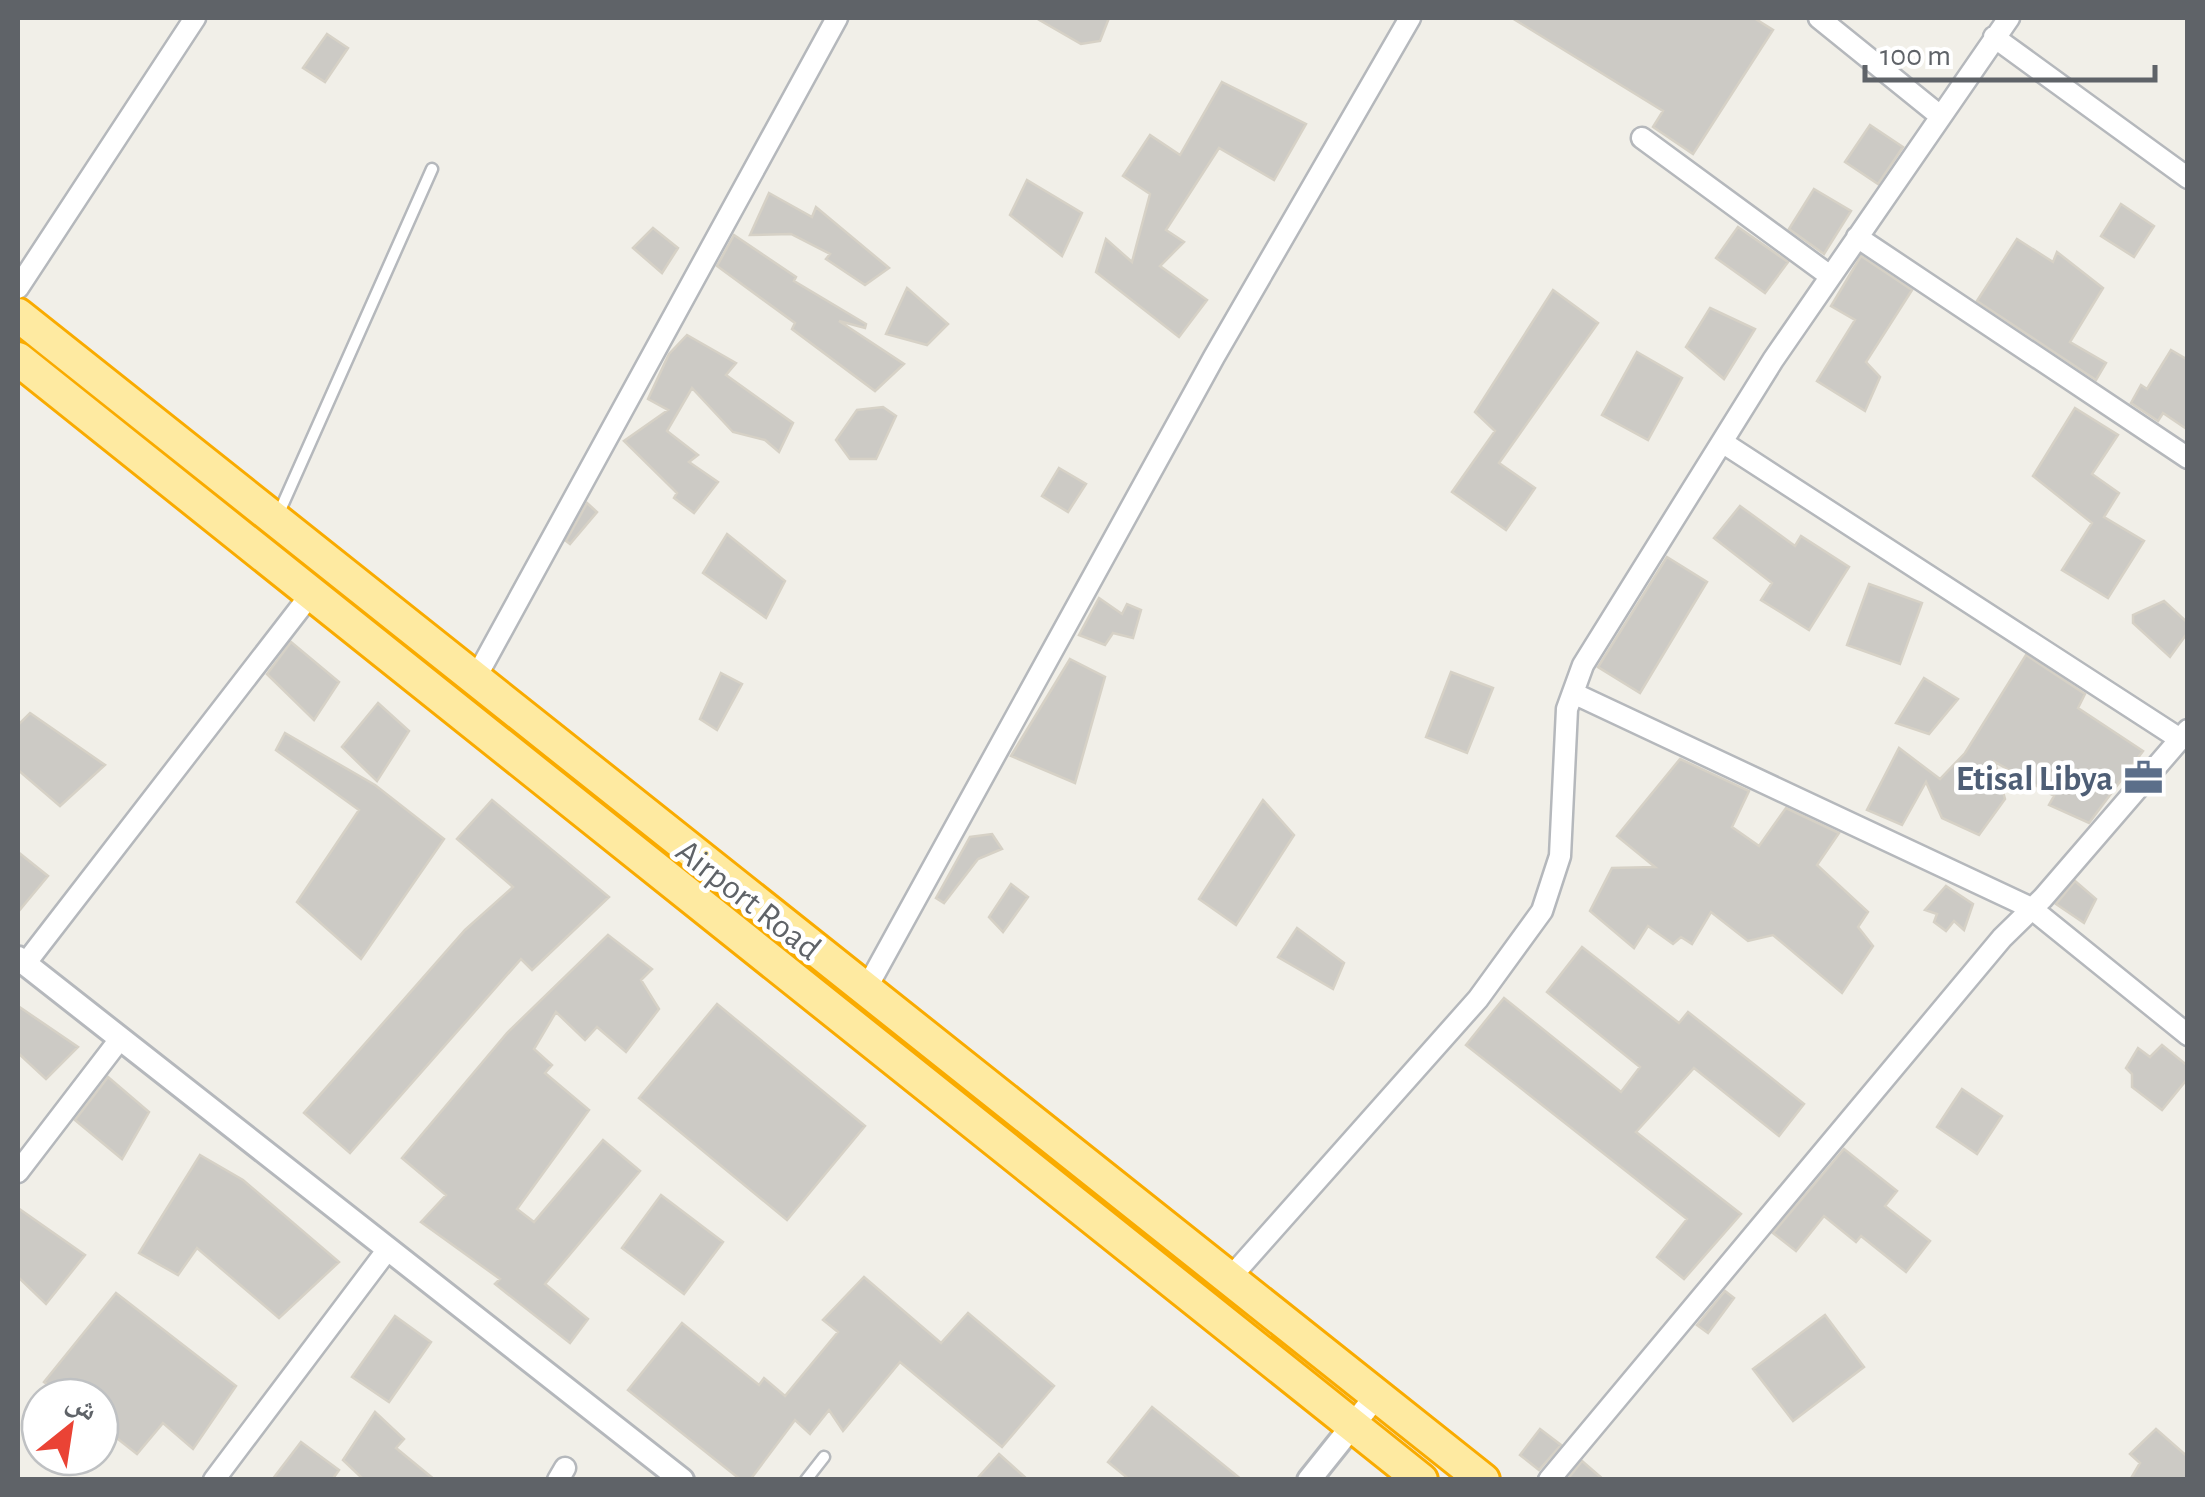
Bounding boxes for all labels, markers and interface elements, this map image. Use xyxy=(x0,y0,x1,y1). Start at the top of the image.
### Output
scale bar xyxy=(1865,20,2155,82)
text: 100 m xyxy=(1880,41,1951,71)
office icon: Etisal Libya xyxy=(2122,757,2164,799)
place label: Etisal Libya xyxy=(1956,762,2113,797)
street label: Airport Road xyxy=(669,833,827,967)
north arrow xyxy=(20,1377,120,1477)
text: ش xyxy=(61,1388,101,1428)

